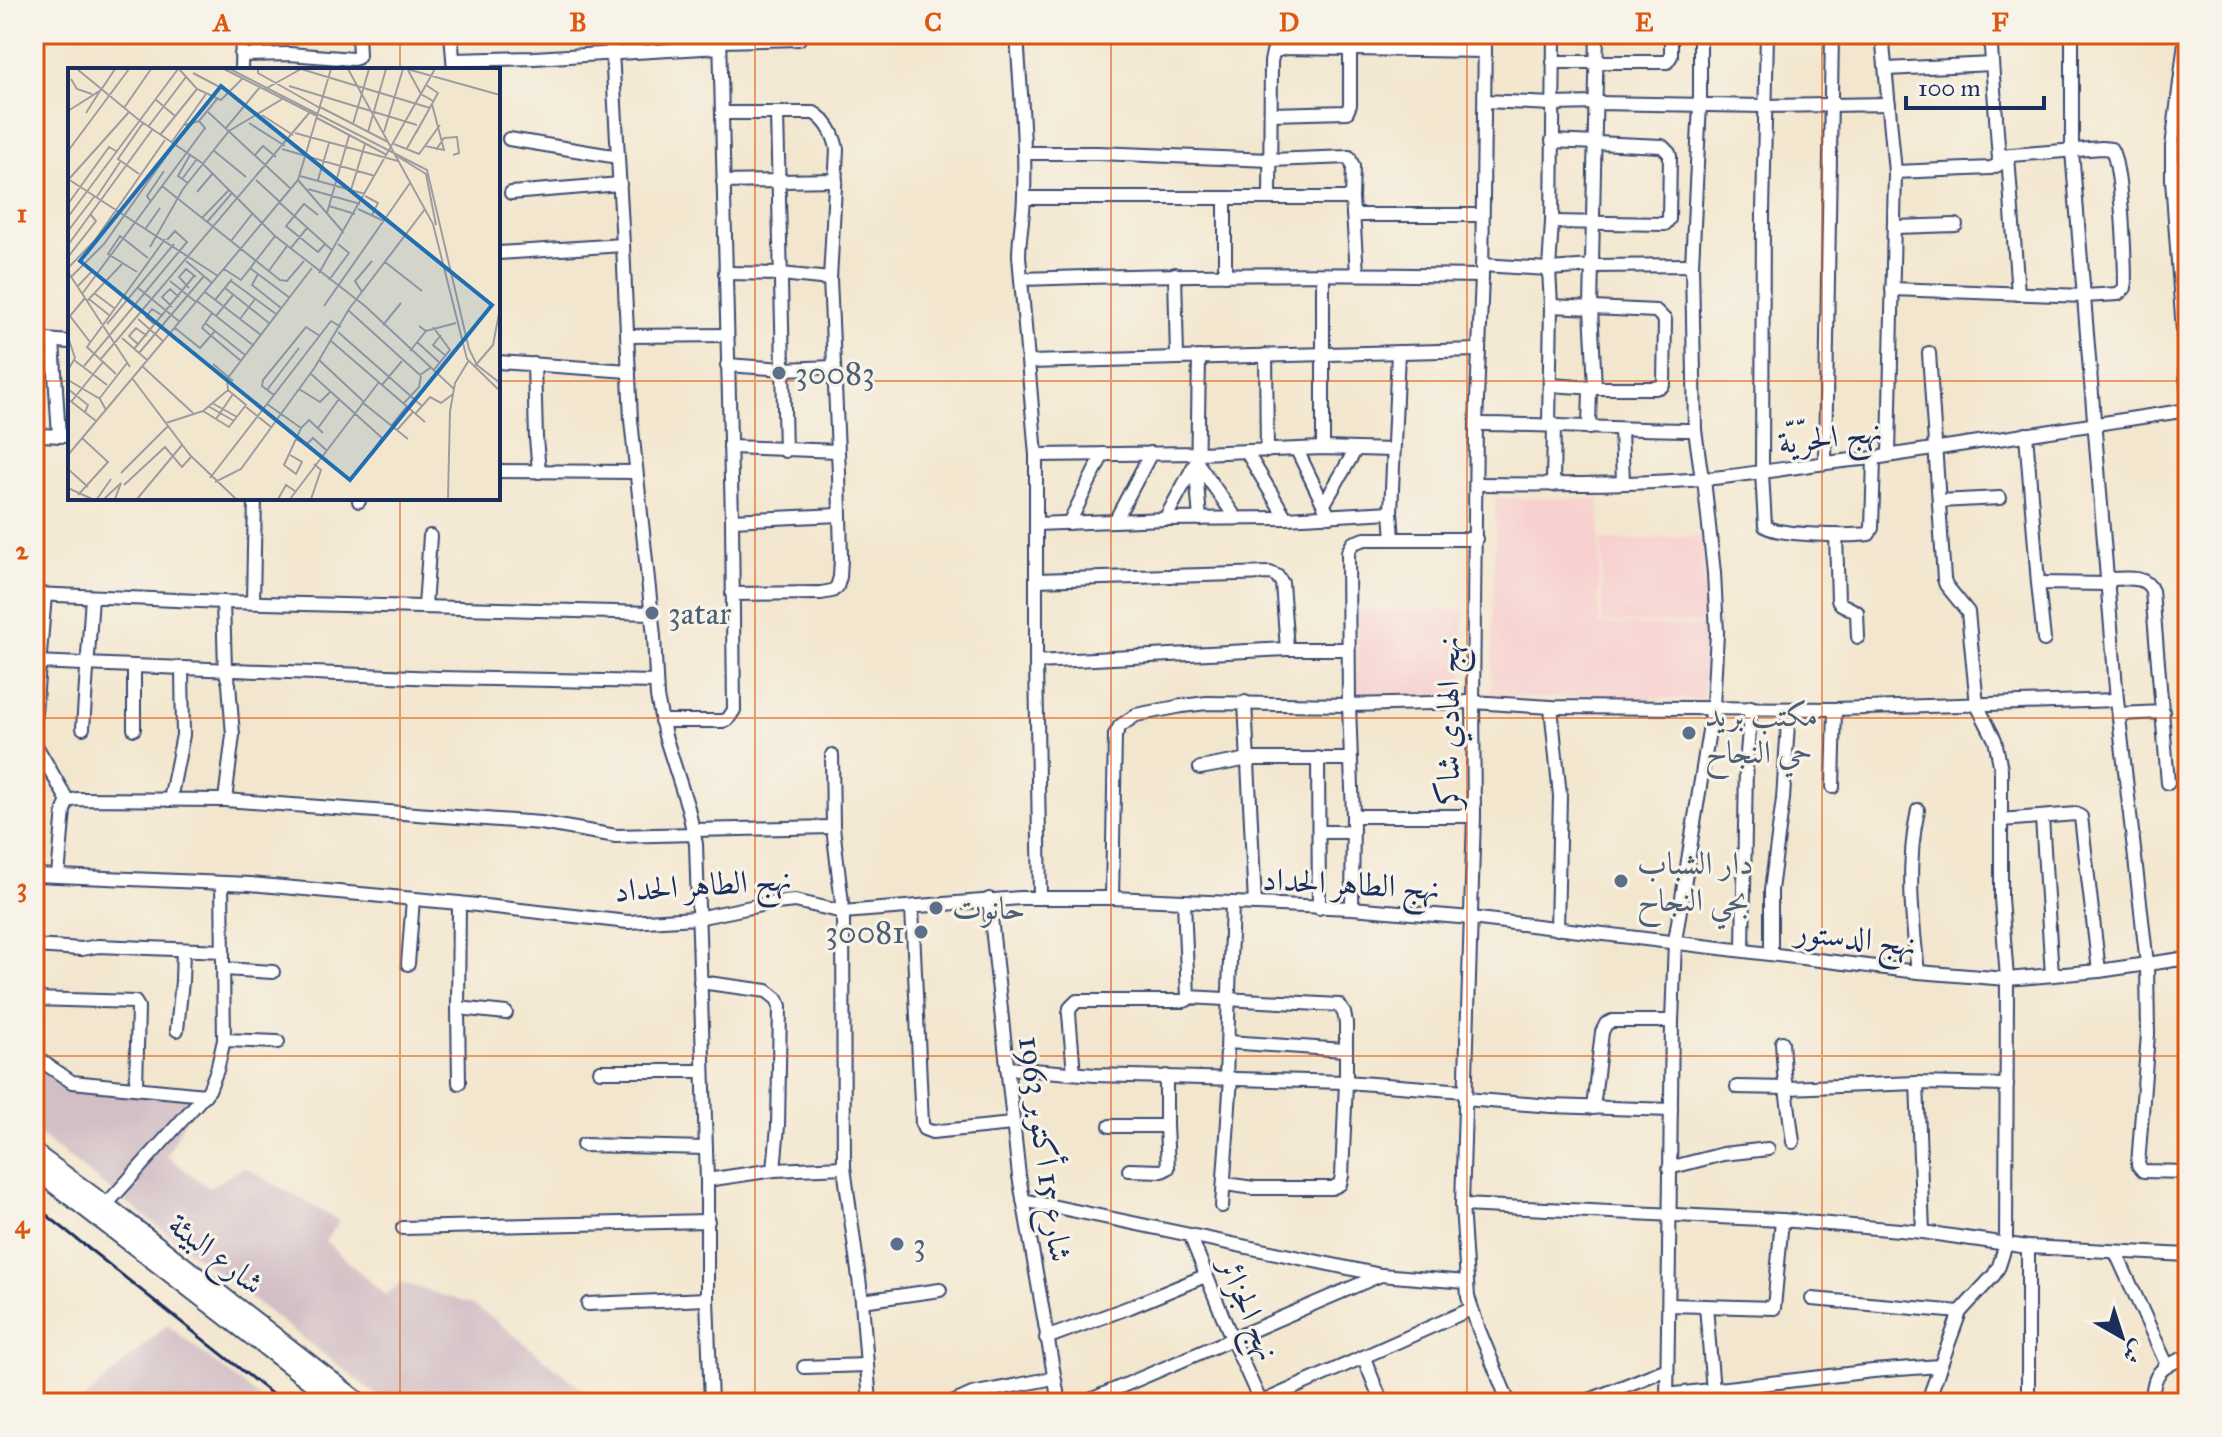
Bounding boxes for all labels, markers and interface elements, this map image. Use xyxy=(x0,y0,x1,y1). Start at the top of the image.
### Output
text: A xyxy=(211,6,231,38)
text: B xyxy=(569,6,587,38)
text: C xyxy=(924,6,942,38)
text: D xyxy=(1279,6,1299,38)
text: E xyxy=(1635,6,1654,38)
text: F xyxy=(1992,6,2009,38)
scale bar xyxy=(1906,60,2044,110)
inset map xyxy=(68,68,500,500)
text: 100 m xyxy=(1918,73,1981,103)
text: 1 xyxy=(17,197,27,229)
place label: 30083 xyxy=(795,354,875,393)
marker: 30083 xyxy=(770,364,788,382)
street label: نهج الحرّيّة xyxy=(1775,409,1885,471)
text: 2 xyxy=(16,534,30,566)
place label: 3atar xyxy=(668,594,731,633)
marker: 3atar xyxy=(643,604,661,622)
street label: نهج الهادي شاكر xyxy=(1429,636,1476,811)
place label: مكتب بريد حي النجاح xyxy=(1705,696,1818,780)
marker: مكتب بريد حي النجاح xyxy=(1680,724,1698,742)
place label: دار الشباب بحي النجاح xyxy=(1637,844,1754,930)
street label: نهج الطاهر الحداد xyxy=(613,859,794,919)
street label: نهج الطاهر الحداد xyxy=(1261,860,1441,916)
text: 3 xyxy=(17,871,27,903)
marker: دار الشباب بحي النجاح xyxy=(1612,872,1630,890)
place label: حانوت xyxy=(952,889,1025,928)
marker: حانوت xyxy=(927,899,945,917)
street label: نهج الدستور xyxy=(1790,911,1919,973)
place label: 30081 xyxy=(825,913,905,952)
marker: 30081 xyxy=(912,923,930,941)
street label: شارع 15 أكتوبر 1963 xyxy=(1003,1033,1083,1265)
street label: شارع البيئة xyxy=(156,1205,272,1309)
text: 4 xyxy=(15,1208,31,1240)
place label: 3 xyxy=(913,1225,926,1264)
marker: 3 xyxy=(888,1235,906,1253)
street label: نهج الجزائر xyxy=(1201,1249,1288,1370)
north arrow xyxy=(2082,1297,2162,1377)
text: ش xyxy=(2117,1335,2151,1370)

